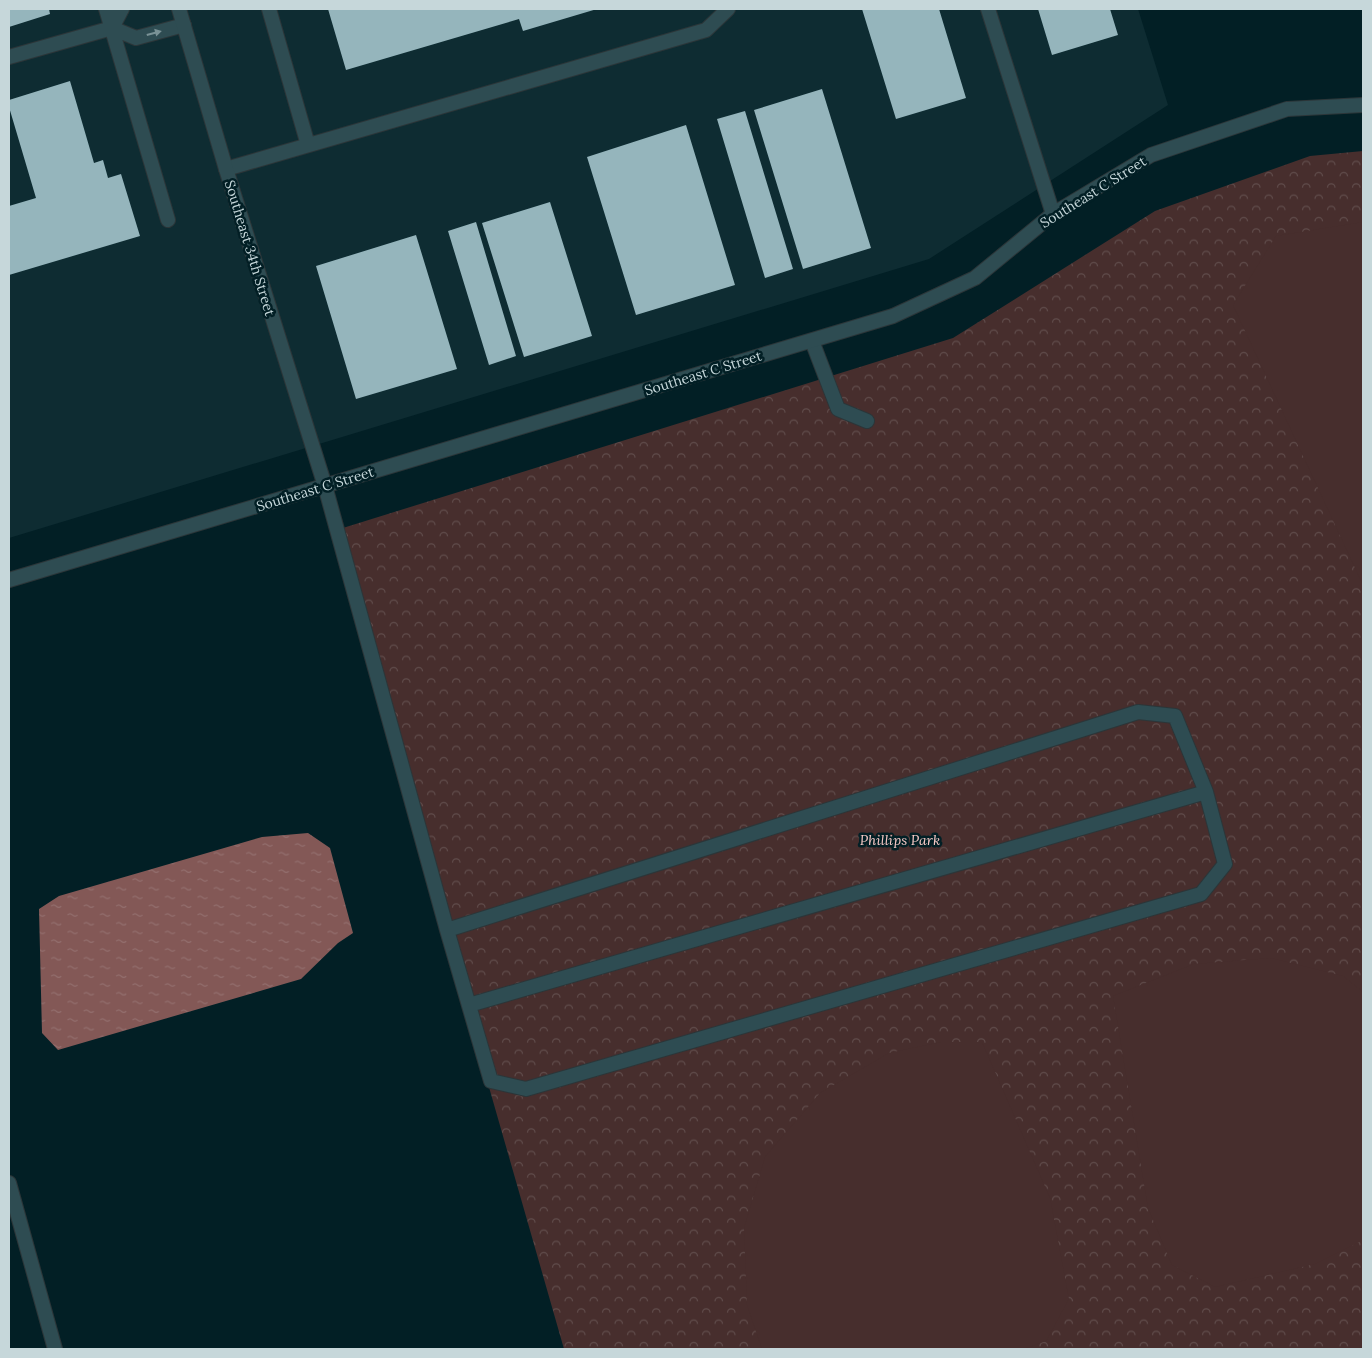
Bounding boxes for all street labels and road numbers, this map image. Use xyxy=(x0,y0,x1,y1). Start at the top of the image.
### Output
street label: Southeast C Street xyxy=(1037,152,1150,232)
street label: Southeast 34th Street xyxy=(221,178,279,319)
street label: Southeast C Street xyxy=(642,346,764,399)
street label: Southeast C Street xyxy=(254,462,376,515)

